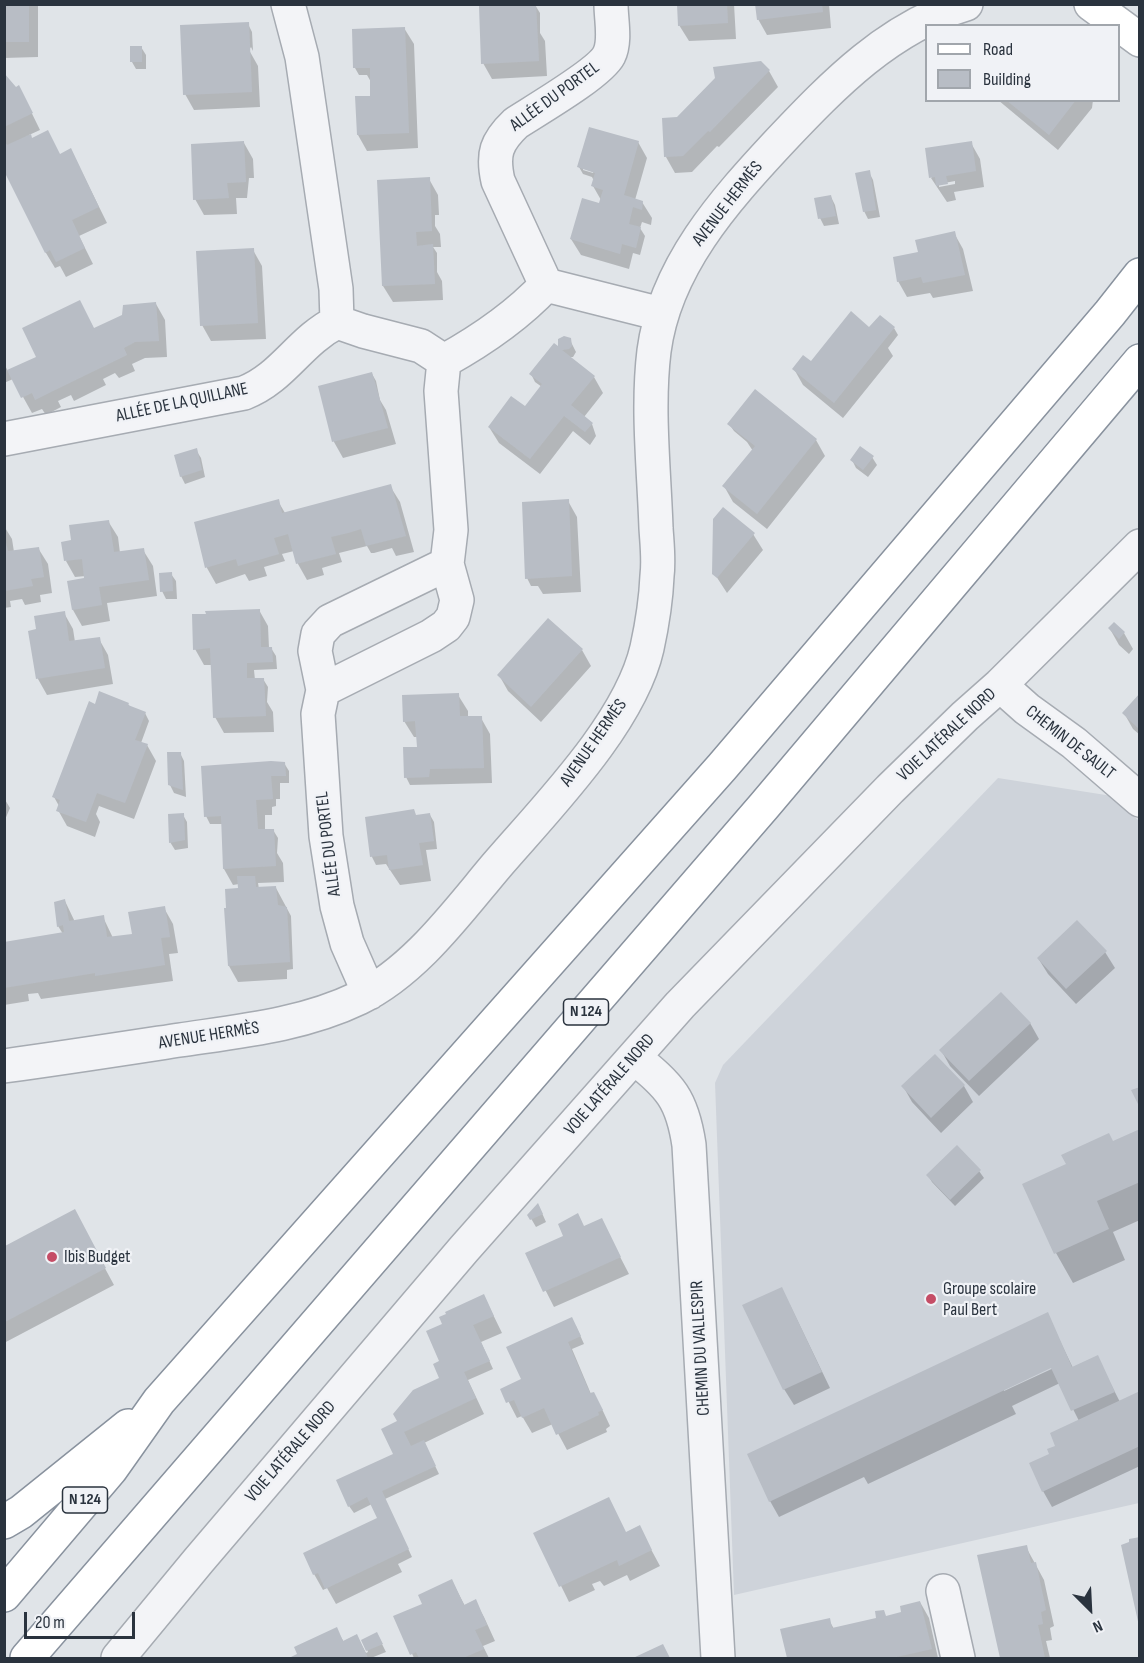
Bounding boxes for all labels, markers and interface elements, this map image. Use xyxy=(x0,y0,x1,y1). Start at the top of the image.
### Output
legend xyxy=(925,24,1120,102)
text: Road xyxy=(983,39,1013,60)
street label: ALLÉE DU PORTEL xyxy=(506,57,604,137)
text: Building xyxy=(983,69,1031,90)
street label: AVENUE HERMÈS xyxy=(688,157,768,251)
street label: ALLÉE DE LA QUILLANE xyxy=(114,378,250,428)
street label: VOIE LATÉRALE NORD xyxy=(893,684,1001,786)
street label: AVENUE HERMÈS xyxy=(556,695,632,791)
street label: CHEMIN DE SAULT xyxy=(1021,701,1119,785)
street label: ALLÉE DU PORTEL xyxy=(312,790,346,898)
road number: N 124 xyxy=(564,999,608,1025)
street label: AVENUE HERMÈS xyxy=(157,1017,261,1055)
street label: VOIE LATÉRALE NORD xyxy=(560,1030,660,1140)
place label: Ibis Budget xyxy=(64,1246,131,1268)
marker: Ibis Budget xyxy=(45,1250,59,1264)
place label: Groupe scolaire Paul Bert xyxy=(943,1278,1036,1320)
street label: CHEMIN DU VALLESPIR xyxy=(687,1280,715,1416)
marker: Groupe scolaire Paul Bert xyxy=(924,1292,938,1306)
street label: VOIE LATÉRALE NORD xyxy=(241,1397,341,1507)
road number: N 124 xyxy=(62,1487,107,1513)
north arrow xyxy=(1060,1579,1120,1639)
scale bar xyxy=(27,1600,138,1638)
text: 20 m xyxy=(35,1612,65,1633)
text: N xyxy=(1090,1615,1105,1636)

